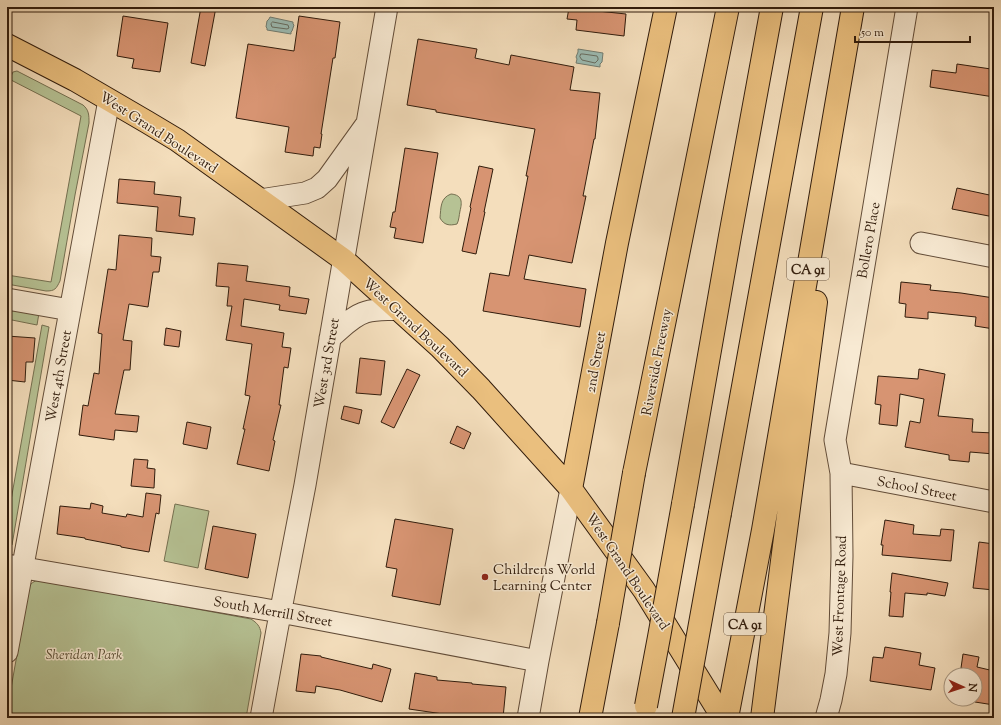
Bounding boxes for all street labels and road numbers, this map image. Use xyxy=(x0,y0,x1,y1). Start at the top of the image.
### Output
street label: West Grand Boulevard xyxy=(95,88,221,180)
street label: Bollero Place xyxy=(853,200,887,280)
road number: CA 91 xyxy=(787,258,829,280)
street label: West Grand Boulevard xyxy=(358,274,472,383)
street label: Riverside Freeway xyxy=(638,307,678,418)
street label: West 3rd Street xyxy=(310,316,346,410)
street label: West 4th Street xyxy=(42,329,78,424)
street label: 2nd Street xyxy=(582,330,612,394)
street label: School Street xyxy=(875,472,958,508)
street label: West Grand Boulevard xyxy=(580,510,673,635)
street label: West Frontage Road xyxy=(829,535,853,657)
street label: South Merrill Street xyxy=(212,593,334,633)
road number: CA 91 xyxy=(724,613,766,635)

